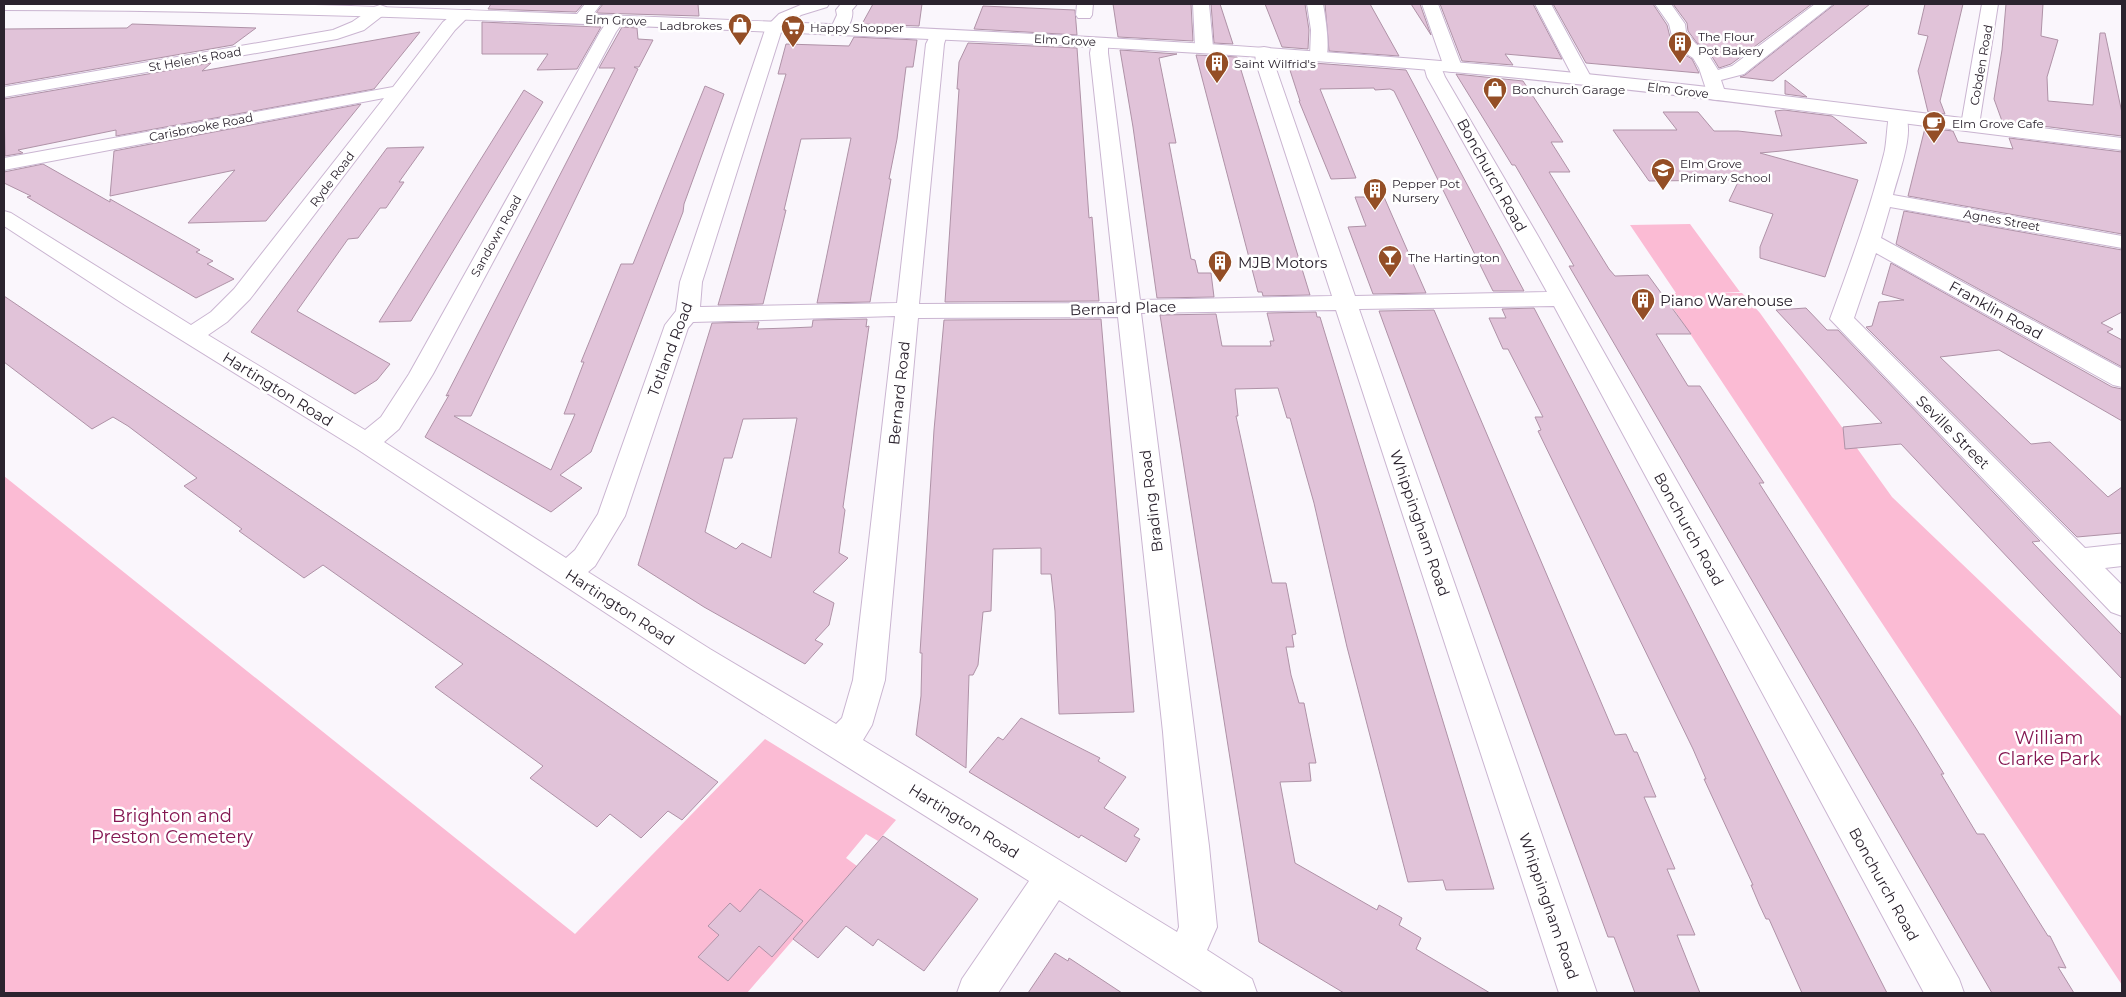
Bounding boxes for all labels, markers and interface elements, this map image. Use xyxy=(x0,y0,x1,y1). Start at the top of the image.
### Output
street label: Elm Grove xyxy=(585,11,647,29)
shop icon: Ladbrokes xyxy=(727,12,753,46)
supermarket icon: Happy Shopper xyxy=(780,14,806,48)
place label: Ladbrokes xyxy=(659,18,722,33)
place label: Happy Shopper xyxy=(810,20,904,35)
street label: Cobden Road xyxy=(1967,23,1995,107)
place label: The Flour Pot Bakery xyxy=(1698,29,1764,58)
building icon: The Flour Pot Bakery xyxy=(1667,30,1693,64)
street label: Elm Grove xyxy=(1034,31,1096,49)
street label: St Helen's Road xyxy=(148,43,242,75)
building icon: Saint Wilfrid's xyxy=(1204,50,1230,84)
place label: Saint Wilfrid's xyxy=(1234,56,1316,71)
shop icon: Bonchurch Garage xyxy=(1482,76,1508,110)
street label: Elm Grove xyxy=(1646,79,1710,101)
place label: Bonchurch Garage xyxy=(1512,82,1625,97)
street label: Carisbrooke Road xyxy=(148,110,254,144)
cafe icon: Elm Grove Cafe xyxy=(1921,110,1947,144)
street label: Bonchurch Road xyxy=(1453,115,1531,235)
place label: Elm Grove Cafe xyxy=(1952,116,2044,131)
street label: Ryde Road xyxy=(306,149,358,209)
place label: Elm Grove Primary School xyxy=(1680,156,1771,185)
school or university icon: Elm Grove Primary School xyxy=(1650,157,1676,191)
place label: Pepper Pot Nursery xyxy=(1392,176,1460,205)
building icon: Pepper Pot Nursery xyxy=(1362,177,1388,211)
street label: Sandown Road xyxy=(467,192,525,280)
street label: Agnes Street xyxy=(1963,206,2042,234)
bar icon: The Hartington xyxy=(1377,244,1403,278)
building icon: MJB Motors xyxy=(1207,249,1233,283)
place label: The Hartington xyxy=(1408,250,1500,265)
place label: MJB Motors xyxy=(1238,253,1327,272)
street label: Franklin Road xyxy=(1946,276,2046,344)
building icon: Piano Warehouse xyxy=(1630,287,1656,321)
place label: Piano Warehouse xyxy=(1660,291,1793,310)
street label: Bernard Place xyxy=(1070,297,1176,319)
street label: Totland Road xyxy=(643,299,697,399)
street label: Bernard Road xyxy=(884,340,914,446)
street label: Hartington Road xyxy=(219,347,337,431)
street label: Seville Street xyxy=(1912,391,1994,473)
street label: Whippingham Road xyxy=(1386,447,1454,599)
street label: Brading Road xyxy=(1135,449,1167,553)
street label: Bonchurch Road xyxy=(1650,469,1728,589)
street label: Hartington Road xyxy=(562,565,678,649)
park label: William Clarke Park xyxy=(1998,727,2100,770)
street label: Hartington Road xyxy=(905,779,1023,863)
park label: Brighton and Preston Cemetery xyxy=(91,805,253,848)
street label: Bonchurch Road xyxy=(1845,824,1923,944)
street label: Whippingham Road xyxy=(1515,830,1583,982)

